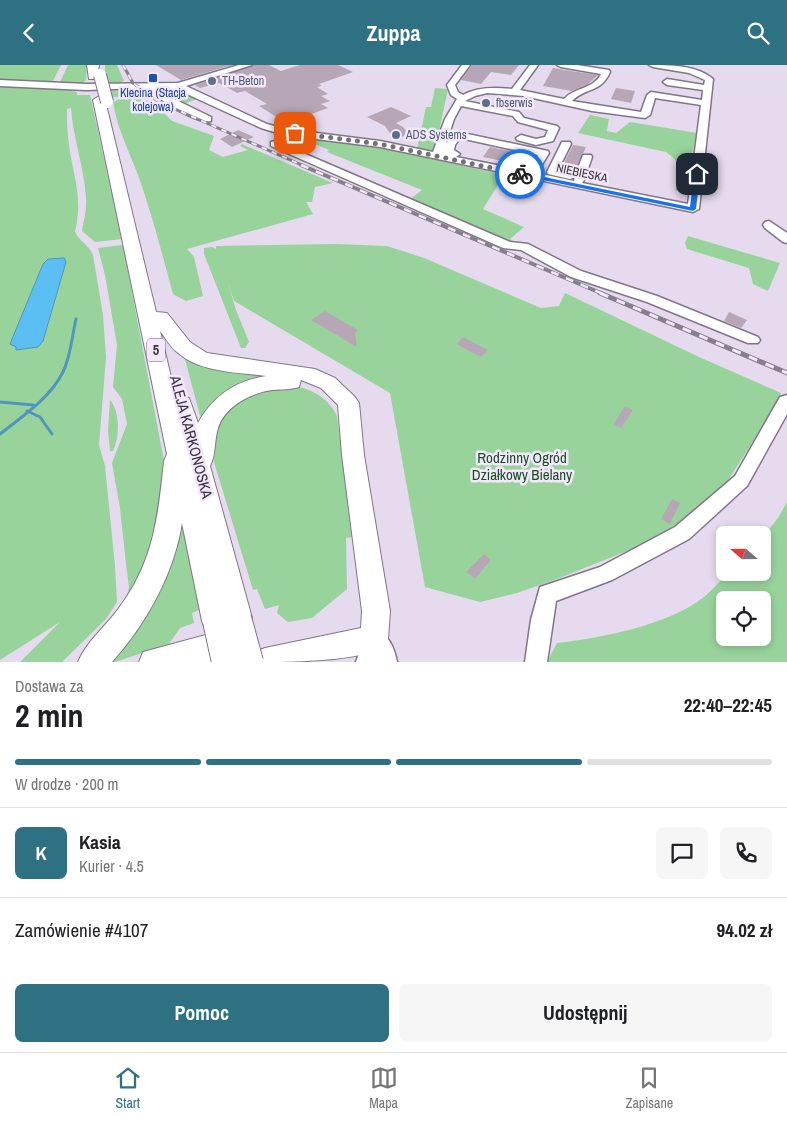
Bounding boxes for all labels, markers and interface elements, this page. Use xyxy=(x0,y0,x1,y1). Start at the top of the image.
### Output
text: Zuppa xyxy=(366,18,421,48)
icon: back xyxy=(15,19,43,47)
icon: search xyxy=(744,19,772,47)
marker: Klecina (Stacja kolejowa) xyxy=(147,72,159,84)
place label: TH-Beton xyxy=(222,73,264,89)
marker: TH-Beton xyxy=(206,75,218,87)
place label: Klecina (Stacja kolejowa) xyxy=(120,85,187,115)
place label: fbserwis xyxy=(496,95,533,111)
marker: fbserwis xyxy=(480,97,492,109)
pin xyxy=(274,112,316,154)
icon: bag xyxy=(281,119,309,147)
place label: ADS Systems xyxy=(405,127,467,143)
marker: ADS Systems xyxy=(390,129,402,141)
courier xyxy=(495,149,545,199)
pin xyxy=(676,153,718,195)
icon: bike xyxy=(506,160,534,188)
street label: NIEBIESKA xyxy=(555,160,609,186)
icon: home xyxy=(683,160,711,188)
road number: 5 xyxy=(147,339,165,361)
street label: ALEJA KARKONOSKA xyxy=(165,372,218,501)
park label: Rodzinny Ogród Działkowy Bielany xyxy=(472,447,573,485)
north arrow xyxy=(716,526,771,581)
map controls xyxy=(716,526,771,646)
button: locate xyxy=(716,591,771,646)
text: Dostawa za xyxy=(15,675,84,697)
text: 22:40–22:45 xyxy=(684,692,772,718)
text: 2 min xyxy=(15,694,84,737)
text: W drodze · 200 m xyxy=(15,773,119,795)
button: chat xyxy=(656,827,708,879)
button: phone xyxy=(720,827,772,879)
text: Kasia xyxy=(79,829,121,855)
text: K xyxy=(35,840,47,866)
text: Kurier · 4.5 xyxy=(79,855,144,877)
text: Zamówienie #4107 xyxy=(15,917,148,943)
text: 94.02 zł xyxy=(717,917,772,943)
button: Pomoc xyxy=(15,984,389,1042)
button: Udostępnij xyxy=(399,984,772,1042)
tab: Start xyxy=(114,1064,142,1112)
tab: Mapa xyxy=(369,1064,398,1112)
tab: Zapisane xyxy=(625,1064,673,1112)

